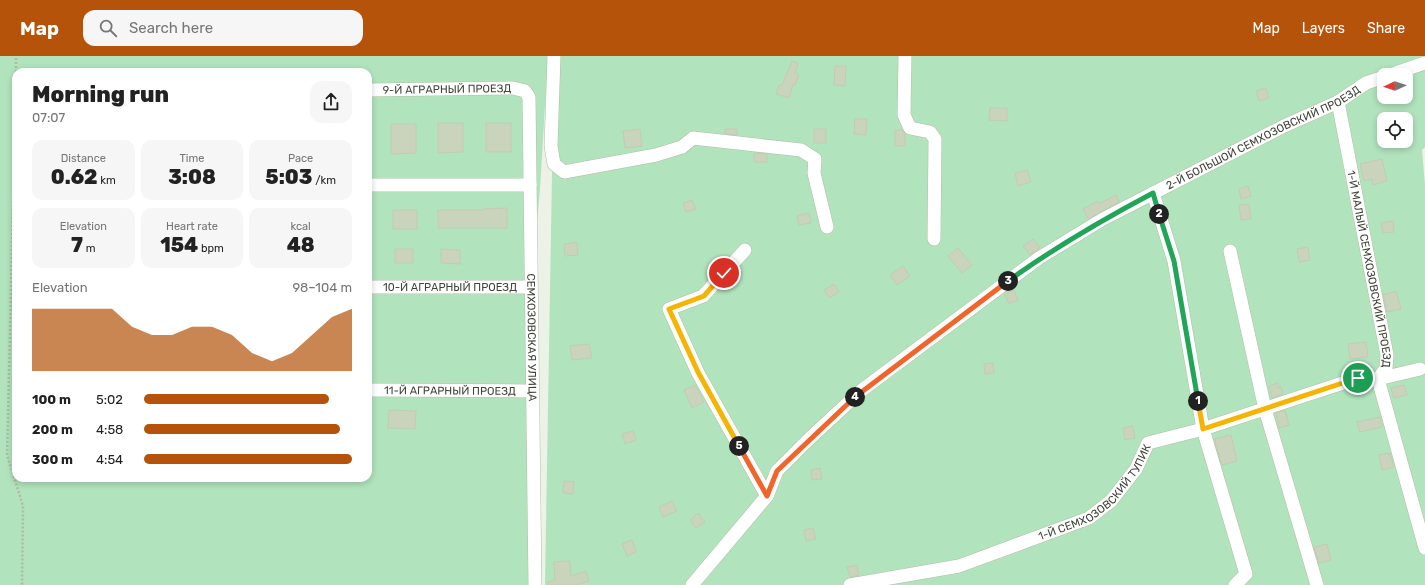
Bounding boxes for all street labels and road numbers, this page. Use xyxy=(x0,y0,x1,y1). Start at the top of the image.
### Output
street label: 9-Й АГРАРНЫЙ ПРОЕЗД xyxy=(383,82,512,97)
street label: 2-Й БОЛЬШОЙ СЕМХОЗОВСКИЙ ПРОЕЗД xyxy=(1164,83,1363,193)
street label: 1-Й МАЛЫЙ СЕМХОЗОВСКИЙ ПРОЕЗД xyxy=(1344,169,1393,368)
street label: СЕМХОЗОВСКАЯ УЛИЦА xyxy=(524,273,539,402)
street label: 10-Й АГРАРНЫЙ ПРОЕЗД xyxy=(383,281,517,294)
street label: 11-Й АГРАРНЫЙ ПРОЕЗД xyxy=(384,384,516,398)
street label: 1-Й СЕМХОЗОВСКИЙ ТУПИК xyxy=(1037,442,1154,543)

